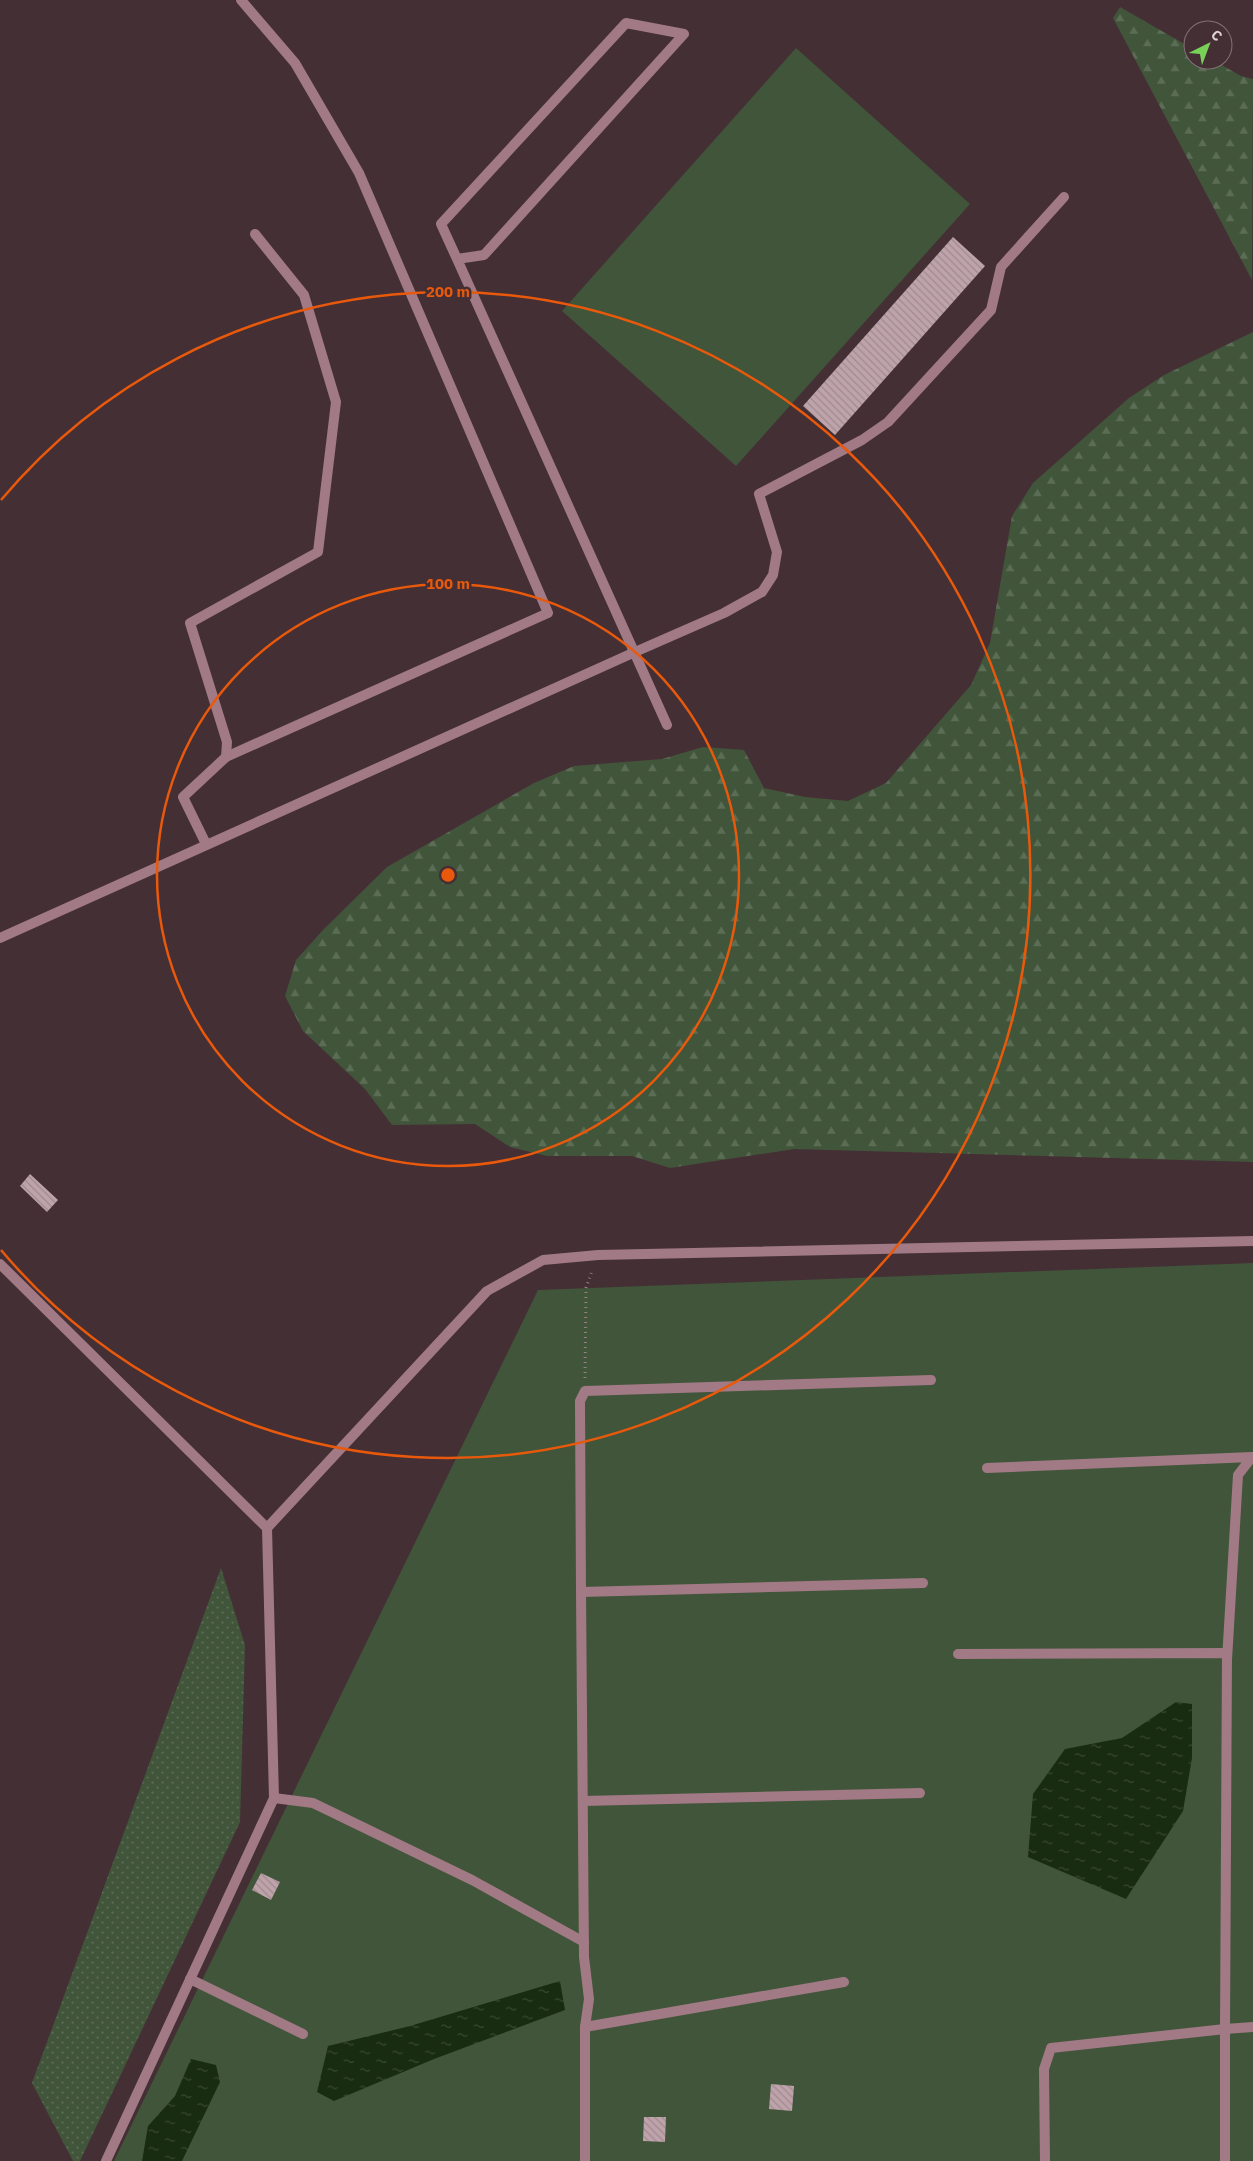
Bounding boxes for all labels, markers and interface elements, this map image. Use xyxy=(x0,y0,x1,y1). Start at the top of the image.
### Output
north arrow xyxy=(1183,20,1233,70)
text: С xyxy=(1207,26,1226,45)
text: 200 m xyxy=(426,282,470,301)
text: 100 m xyxy=(426,574,470,593)
centre of rings xyxy=(439,866,457,884)

